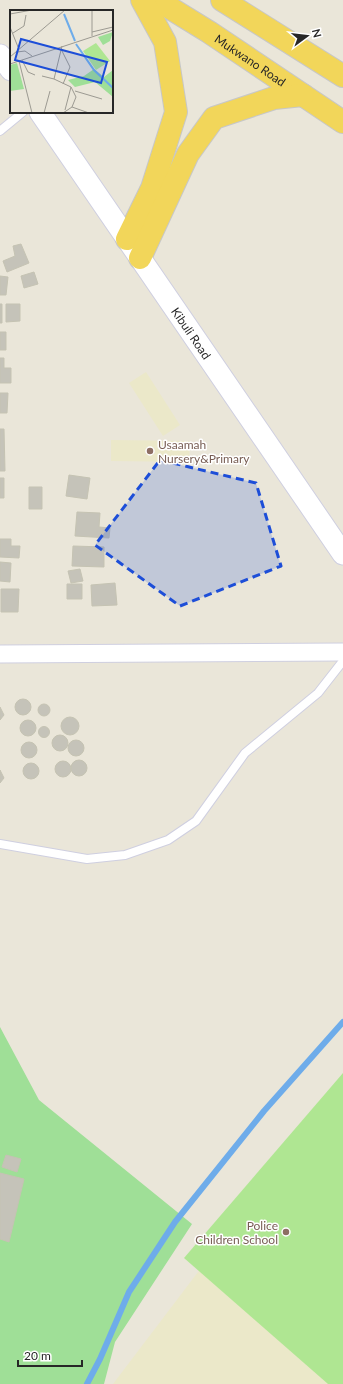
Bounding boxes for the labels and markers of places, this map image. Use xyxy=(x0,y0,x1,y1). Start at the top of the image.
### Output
place label: Usaamah Nursery&Primary xyxy=(158,437,250,466)
marker: Usaamah Nursery&Primary xyxy=(145,446,155,456)
place label: Police Children School xyxy=(195,1218,278,1247)
marker: Police Children School xyxy=(281,1227,291,1237)

